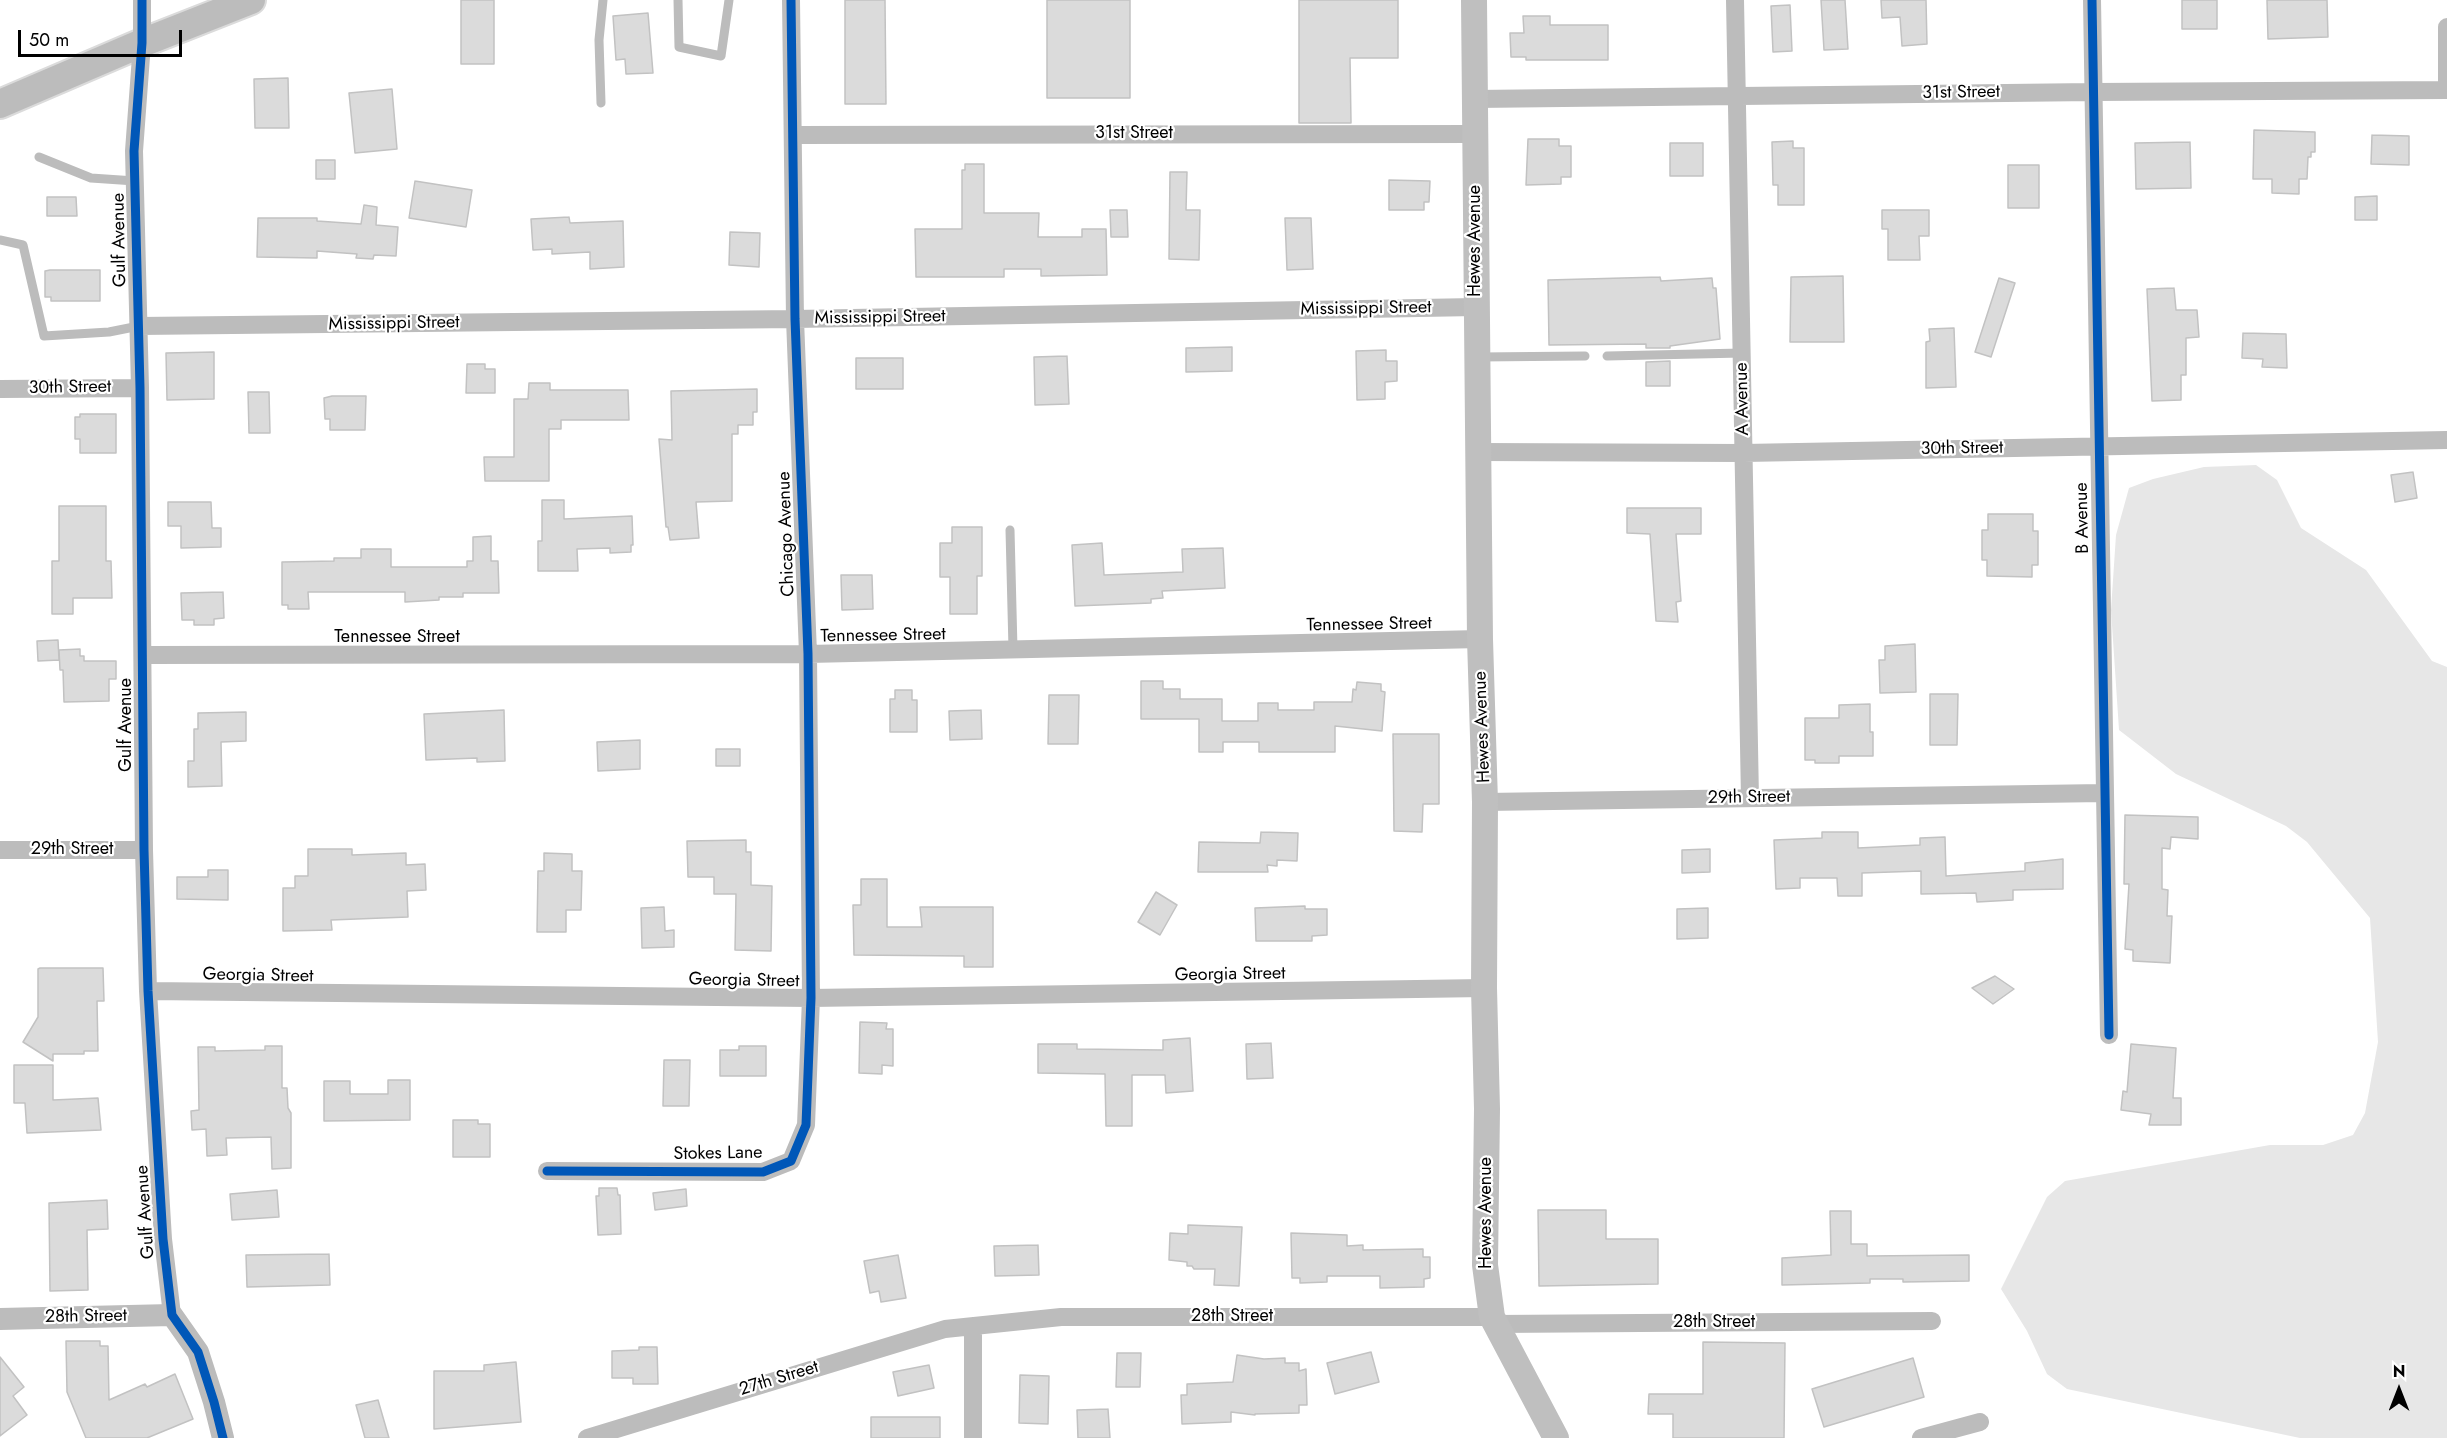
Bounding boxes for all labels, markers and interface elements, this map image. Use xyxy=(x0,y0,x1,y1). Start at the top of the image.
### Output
scale bar xyxy=(21,18,184,56)
text: 50 m xyxy=(29,27,69,53)
street label: 31st Street xyxy=(1922,82,2000,104)
street label: 31st Street xyxy=(1095,123,1173,145)
street label: Hewes Avenue xyxy=(1465,185,1487,297)
street label: Gulf Avenue xyxy=(108,193,132,287)
street label: Mississippi Street xyxy=(1300,297,1432,321)
street label: Mississippi Street xyxy=(814,306,946,330)
street label: Mississippi Street xyxy=(328,312,460,336)
street label: A Avenue xyxy=(1732,362,1754,436)
street label: 30th Street xyxy=(28,376,112,400)
street label: 30th Street xyxy=(1920,437,2004,461)
street label: Chicago Avenue xyxy=(774,471,800,597)
street label: B Avenue xyxy=(2072,482,2094,554)
street label: Tennessee Street xyxy=(1306,613,1432,637)
street label: Tennessee Street xyxy=(820,624,946,648)
street label: Tennessee Street xyxy=(334,627,460,649)
street label: Hewes Avenue xyxy=(1470,671,1496,783)
street label: Gulf Avenue xyxy=(116,678,138,772)
street label: 29th Street xyxy=(1707,786,1791,810)
street label: 29th Street xyxy=(31,839,113,861)
street label: Georgia Street xyxy=(1174,963,1286,987)
street label: Georgia Street xyxy=(202,964,314,988)
street label: Georgia Street xyxy=(688,969,800,993)
street label: Stokes Lane xyxy=(673,1142,763,1166)
street label: Hewes Avenue xyxy=(1476,1157,1498,1269)
street label: Gulf Avenue xyxy=(132,1164,160,1260)
street label: 28th Street xyxy=(45,1305,127,1329)
street label: 28th Street xyxy=(1191,1306,1273,1328)
street label: 28th Street xyxy=(1673,1312,1755,1334)
street label: 27th Street xyxy=(737,1357,821,1401)
north arrow xyxy=(2369,1360,2429,1420)
text: N xyxy=(2393,1360,2405,1383)

